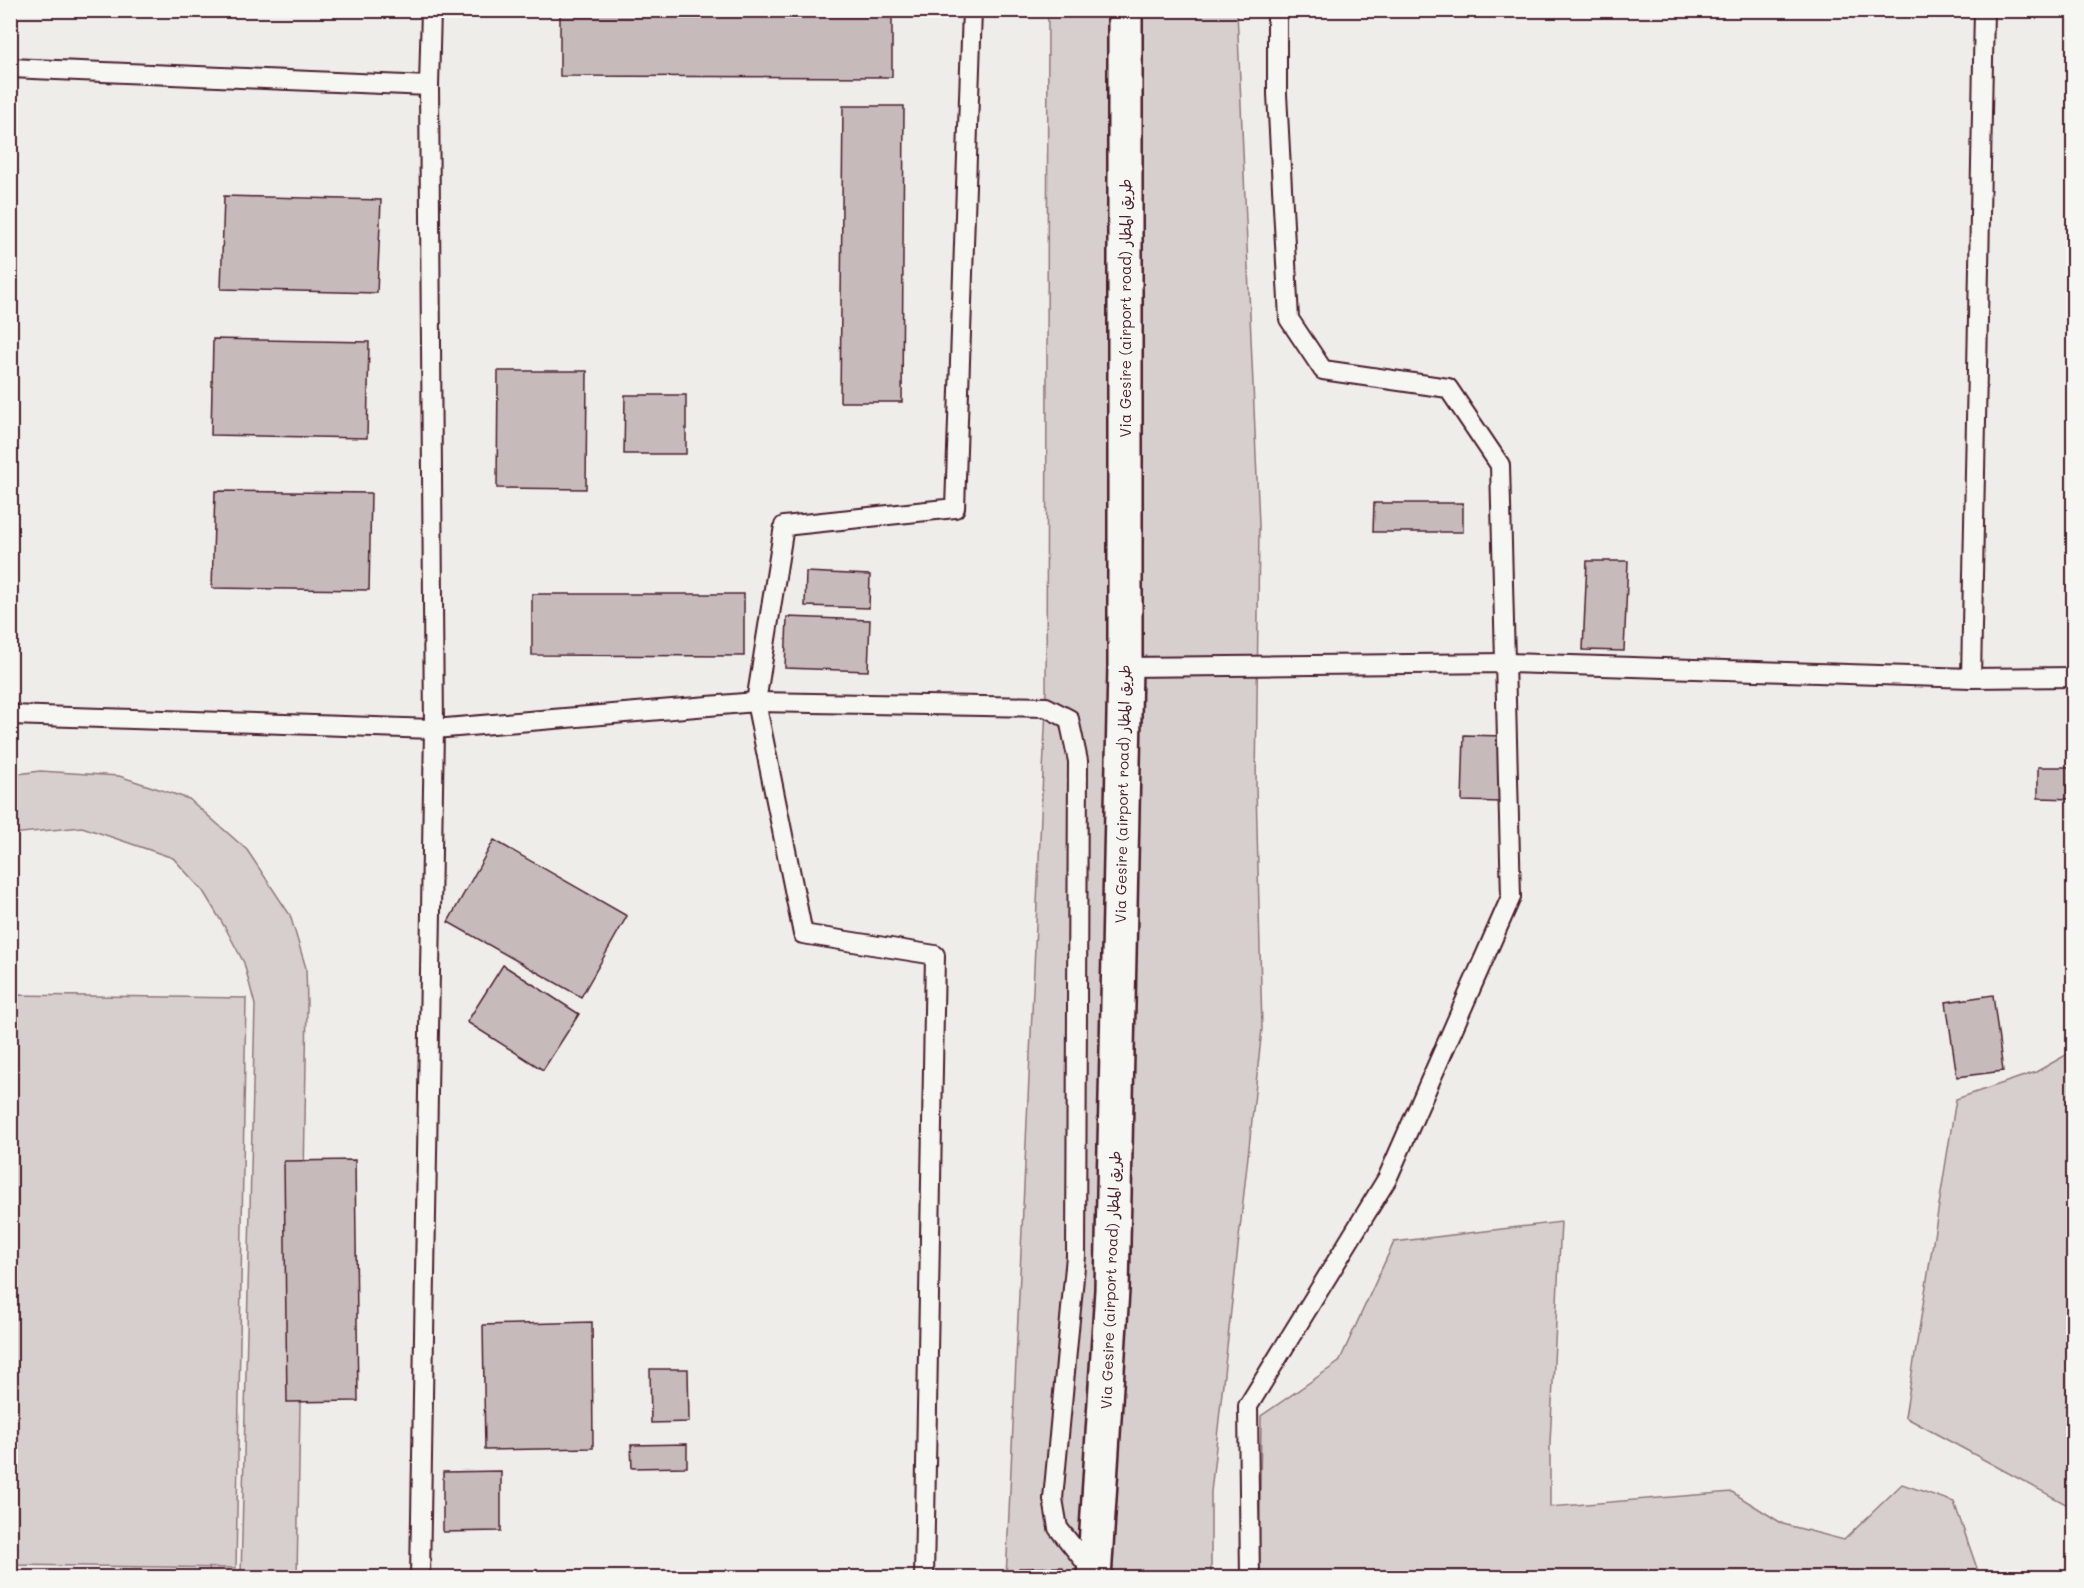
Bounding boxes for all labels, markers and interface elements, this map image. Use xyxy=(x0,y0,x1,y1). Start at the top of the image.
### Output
street label: Via Gesire (airport road) طريق المطار xyxy=(1115,179,1135,437)
street label: Via Gesire (airport road) طريق المطار xyxy=(1110,664,1134,924)
street label: Via Gesire (airport road) طريق المطار xyxy=(1095,1150,1125,1410)

